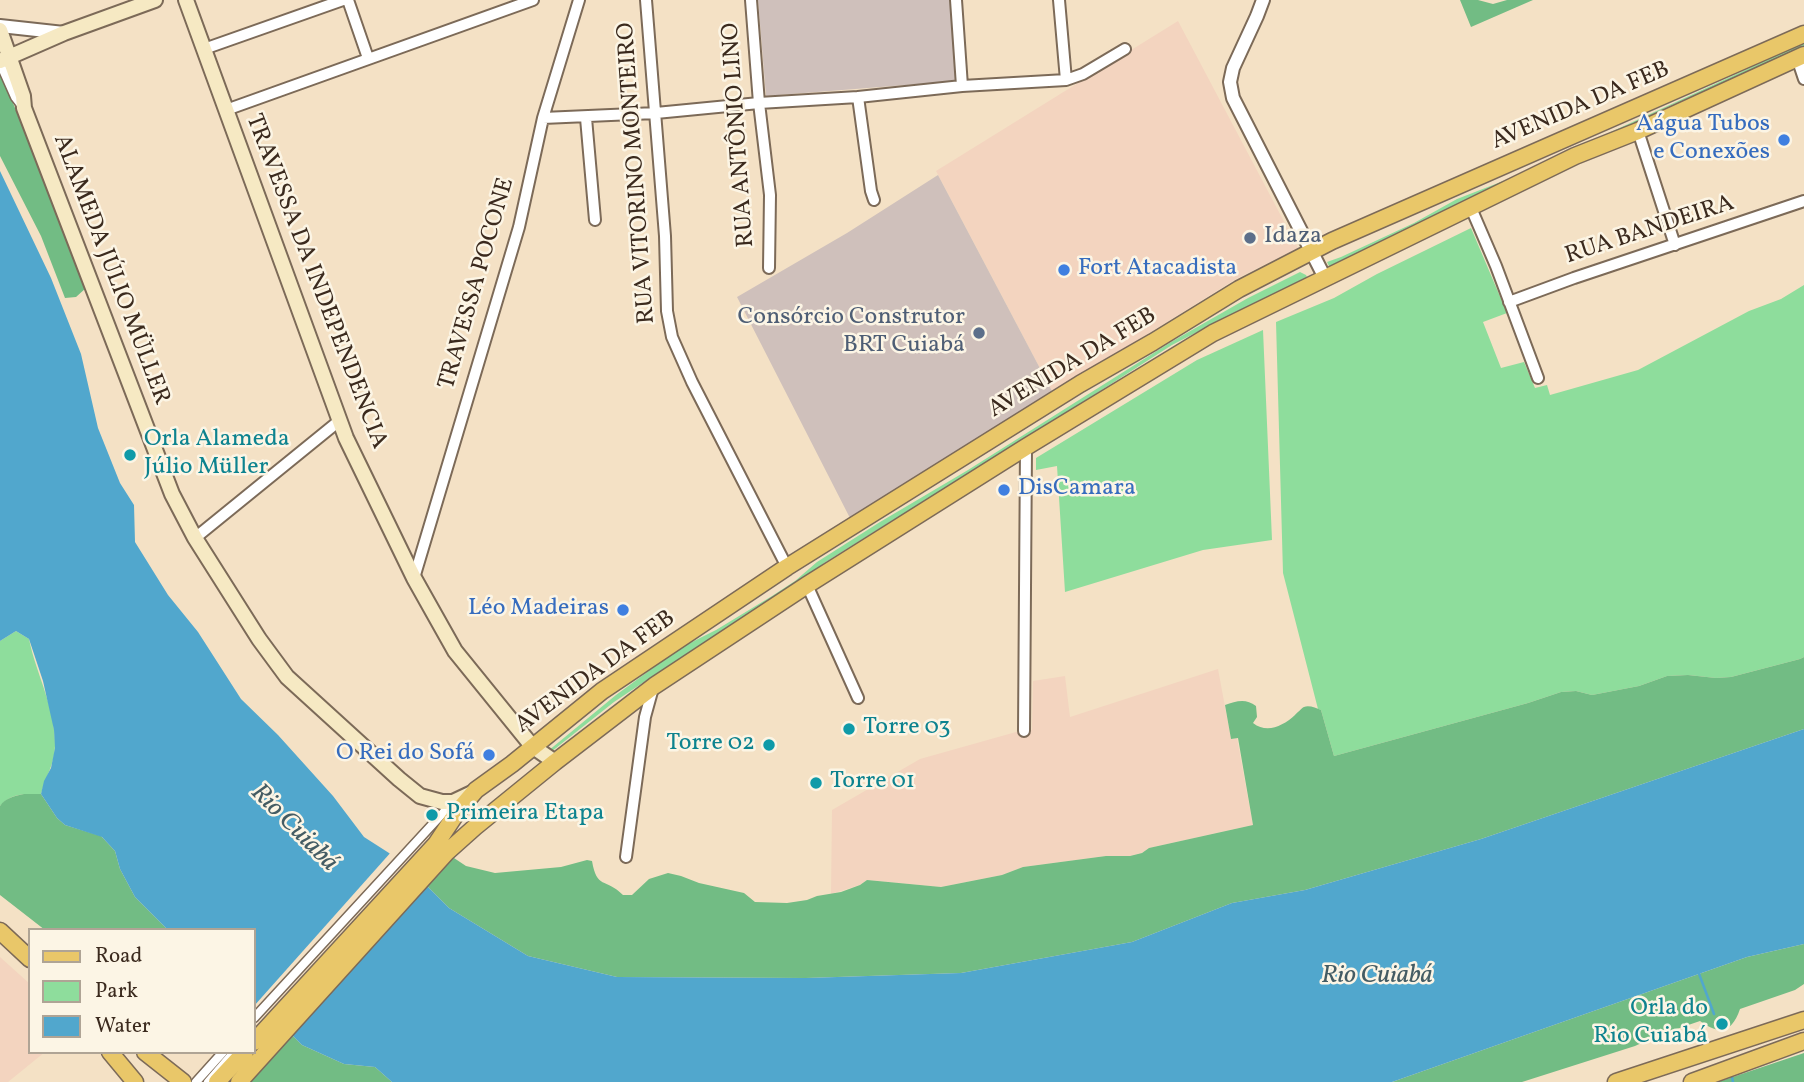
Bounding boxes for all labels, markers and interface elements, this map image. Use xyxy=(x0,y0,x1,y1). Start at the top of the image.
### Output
street label: RUA VITORINO MONTEIRO xyxy=(613,21,663,325)
street label: RUA ANTÔNIO LINO xyxy=(718,22,762,248)
street label: AVENIDA DA FEB xyxy=(1488,56,1674,158)
street label: TRAVESSA DA INDEPENDENCIA xyxy=(238,111,392,453)
place label: Aágua Tubos e Conexões xyxy=(1636,112,1770,168)
street label: ALAMEDA JÚLIO MÜLLER xyxy=(45,131,175,409)
marker: Aágua Tubos e Conexões xyxy=(1776,132,1792,148)
street label: TRAVESSA POCONE xyxy=(434,175,522,393)
street label: RUA BANDEIRA xyxy=(1562,190,1738,272)
place label: Idaza xyxy=(1264,224,1322,252)
marker: Idaza xyxy=(1242,230,1258,246)
place label: Fort Atacadista xyxy=(1078,256,1237,284)
marker: Fort Atacadista xyxy=(1056,262,1072,278)
street label: AVENIDA DA FEB xyxy=(984,303,1162,425)
place label: Consórcio Construtor BRT Cuiabá xyxy=(738,305,965,361)
marker: Consórcio Construtor BRT Cuiabá xyxy=(971,325,987,341)
place label: Orla Alameda Júlio Müller xyxy=(144,427,290,483)
marker: Orla Alameda Júlio Müller xyxy=(122,447,138,463)
place label: DisCamara xyxy=(1018,476,1136,504)
marker: DisCamara xyxy=(996,482,1012,498)
place label: Léo Madeiras xyxy=(468,596,609,624)
marker: Léo Madeiras xyxy=(615,602,631,618)
street label: AVENIDA DA FEB xyxy=(510,605,682,741)
place label: Torre 03 xyxy=(863,715,951,743)
marker: Torre 03 xyxy=(841,721,857,737)
place label: Torre 02 xyxy=(666,731,755,759)
marker: Torre 02 xyxy=(761,737,777,753)
place label: O Rei do Sofá xyxy=(336,741,475,769)
marker: O Rei do Sofá xyxy=(481,747,497,763)
place label: Torre 01 xyxy=(830,769,915,797)
marker: Torre 01 xyxy=(808,775,824,791)
water label: Rio Cuiabá xyxy=(243,779,343,879)
place label: Primeira Etapa xyxy=(446,801,604,829)
marker: Primeira Etapa xyxy=(424,807,440,823)
legend xyxy=(28,928,256,1054)
text: Road xyxy=(95,942,142,971)
water label: Rio Cuiabá xyxy=(1321,961,1433,993)
text: Park xyxy=(95,977,138,1006)
place label: Orla do Rio Cuiabá xyxy=(1593,996,1708,1052)
text: Water xyxy=(95,1012,151,1041)
marker: Orla do Rio Cuiabá xyxy=(1714,1016,1730,1032)

